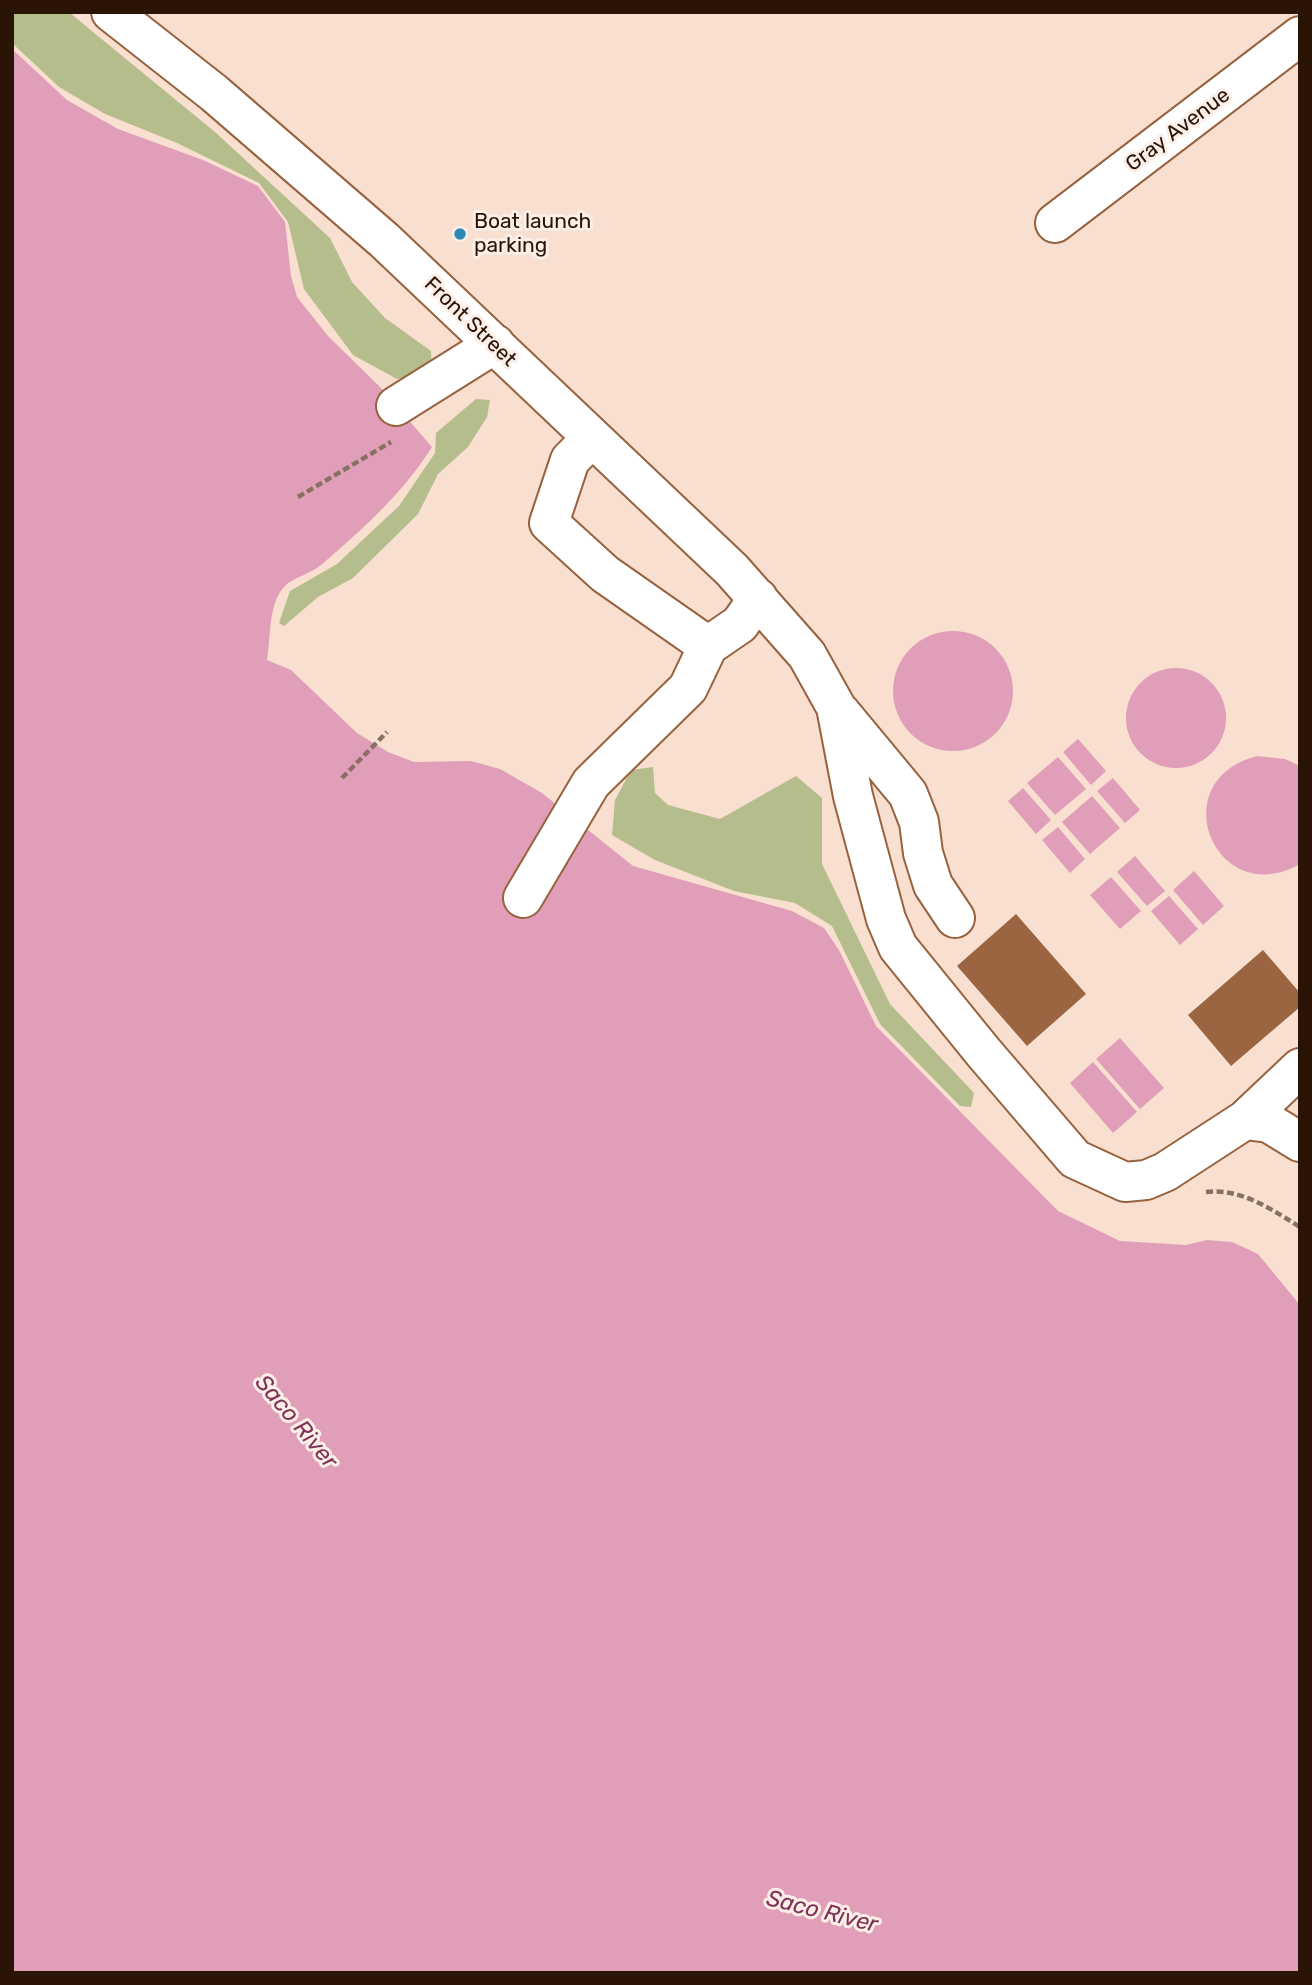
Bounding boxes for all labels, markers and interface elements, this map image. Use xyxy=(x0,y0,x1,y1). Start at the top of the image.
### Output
street label: Gray Avenue xyxy=(1121,83,1235,177)
place label: Boat launch parking xyxy=(474,209,591,259)
marker: Boat launch parking xyxy=(452,226,468,242)
street label: Front Street xyxy=(419,272,521,372)
water label: Saco River xyxy=(249,1370,343,1474)
water label: Saco River xyxy=(763,1885,881,1939)

